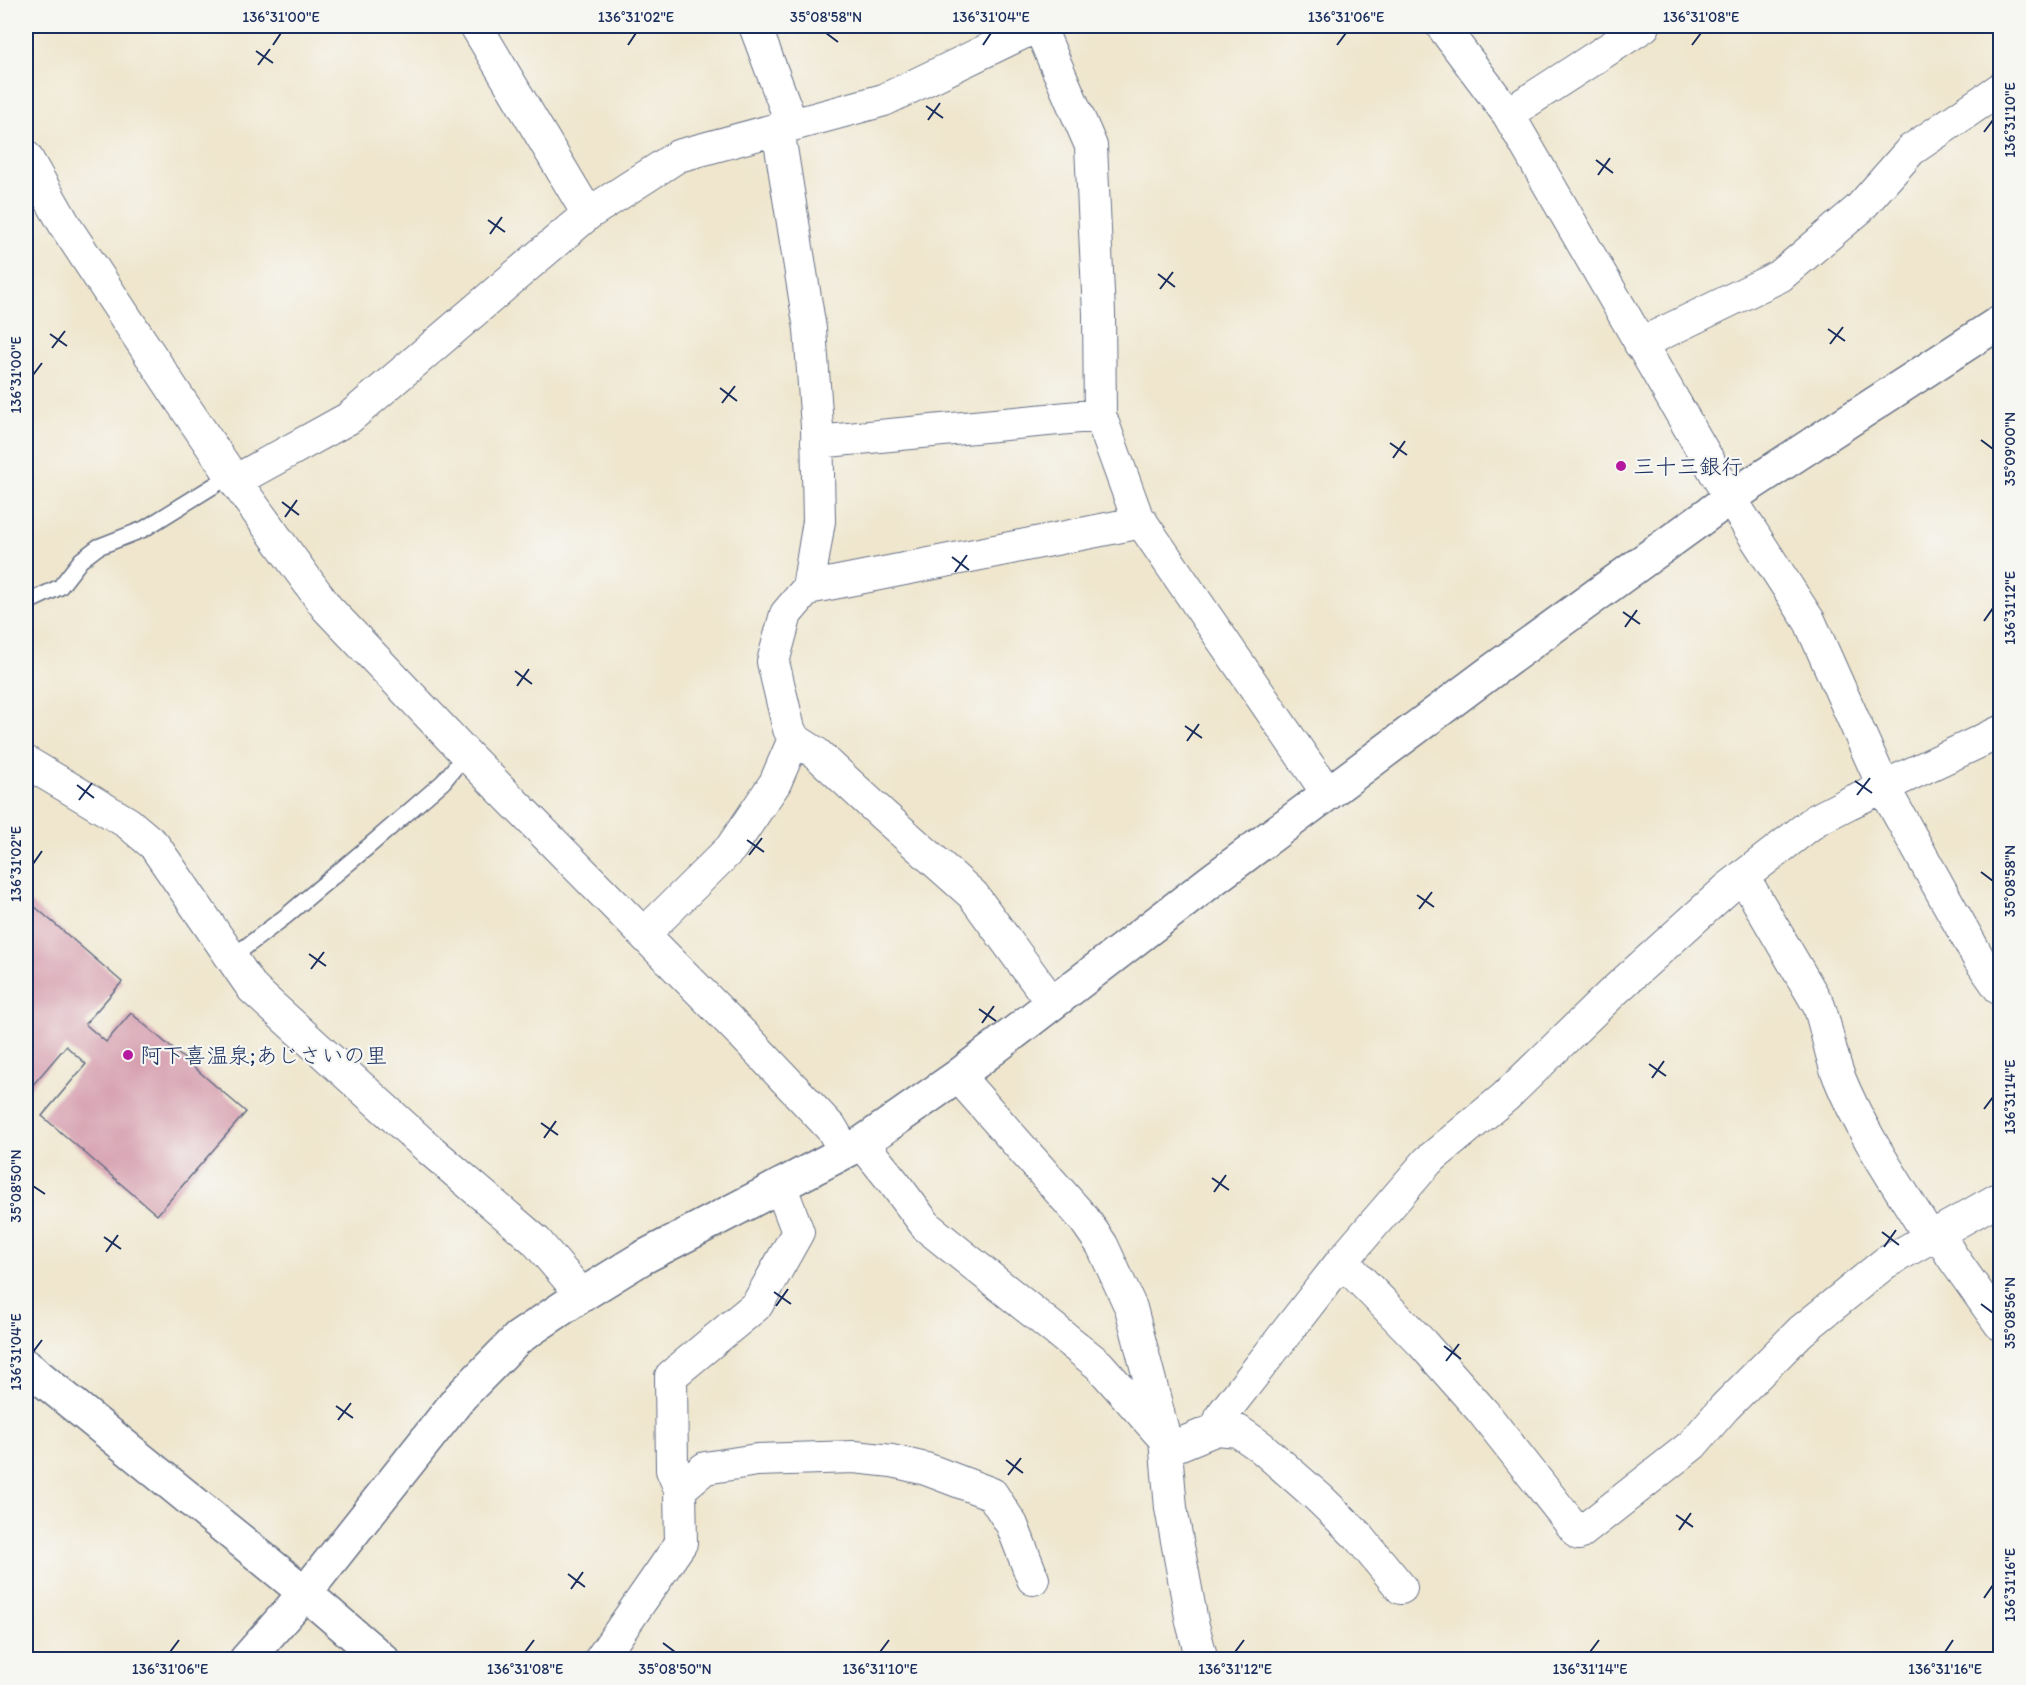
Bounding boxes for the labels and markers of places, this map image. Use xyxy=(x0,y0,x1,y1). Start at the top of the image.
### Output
place label: 三十三銀行 xyxy=(1633,453,1743,480)
marker: 三十三銀行 xyxy=(1614,459,1628,473)
place label: 阿下喜温泉;あじさいの里 xyxy=(140,1042,388,1069)
marker: 阿下喜温泉;あじさいの里 xyxy=(121,1048,135,1062)

